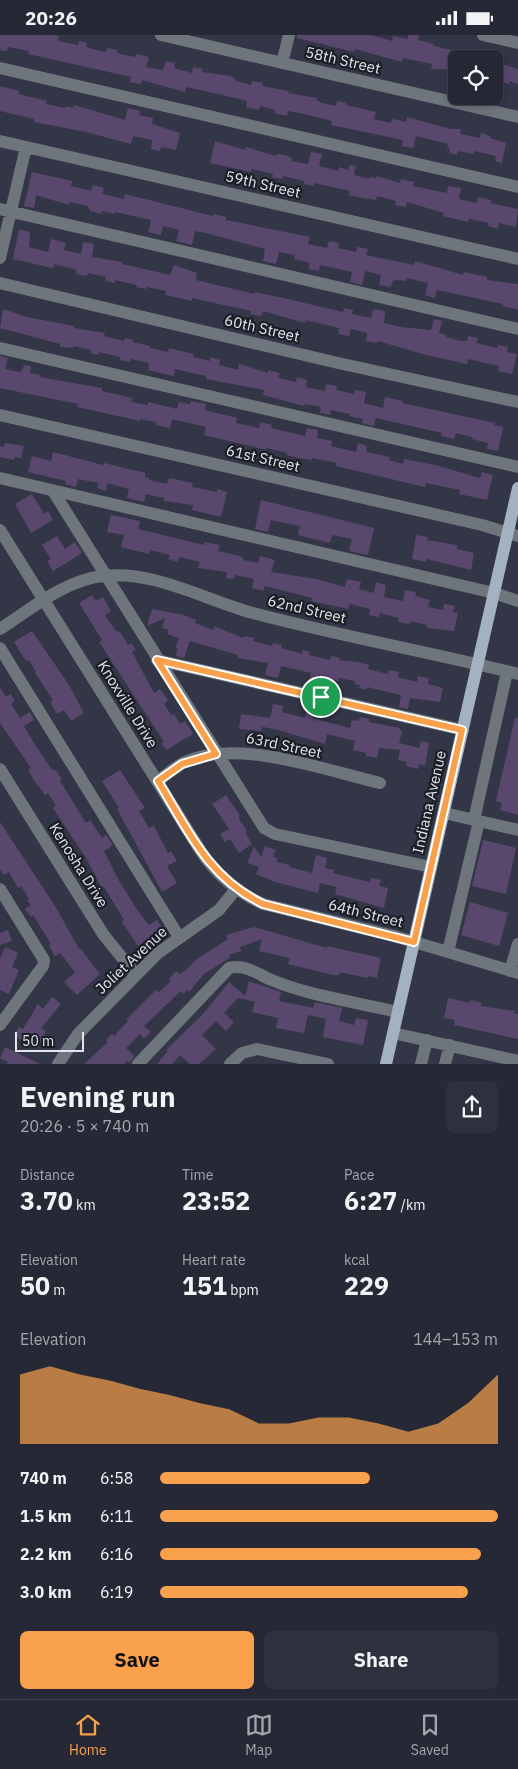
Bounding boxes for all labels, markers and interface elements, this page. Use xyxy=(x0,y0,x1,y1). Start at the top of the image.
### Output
text: 20:26 xyxy=(25,6,77,30)
street label: 58th Street xyxy=(304,42,382,78)
map controls xyxy=(448,50,503,105)
button: locate xyxy=(448,50,503,105)
street label: 59th Street xyxy=(224,166,302,202)
street label: 60th Street xyxy=(223,310,301,346)
street label: 61st Street xyxy=(224,440,302,476)
street label: 62nd Street xyxy=(266,591,348,627)
street label: Knoxville Drive xyxy=(94,657,162,751)
pin xyxy=(300,676,342,718)
icon: arrive xyxy=(307,683,335,711)
street label: 63rd Street xyxy=(244,728,324,762)
street label: Indiana Avenue xyxy=(408,749,450,855)
street label: Kenosha Drive xyxy=(45,819,113,911)
street label: 64th Street xyxy=(327,895,405,931)
street label: Joliet Avenue xyxy=(91,922,171,998)
scale bar xyxy=(15,1029,84,1052)
text: 50 m xyxy=(22,1032,54,1050)
text: Evening run xyxy=(20,1078,176,1115)
button: share xyxy=(446,1081,498,1133)
text: 20:26 · 5 × 740 m xyxy=(20,1116,149,1136)
text: Distance xyxy=(20,1166,75,1184)
text: Time xyxy=(182,1166,213,1184)
text: Pace xyxy=(344,1166,374,1184)
text: 3.70 xyxy=(20,1184,73,1217)
text: 23:52 xyxy=(182,1184,250,1217)
text: 6:27 xyxy=(344,1184,397,1217)
text: km xyxy=(73,1196,96,1214)
text: /km xyxy=(397,1196,426,1214)
text: Elevation xyxy=(20,1251,78,1269)
text: Heart rate xyxy=(182,1251,246,1269)
text: kcal xyxy=(344,1251,369,1269)
text: 50 xyxy=(20,1269,50,1302)
text: 151 xyxy=(182,1269,227,1302)
text: 229 xyxy=(344,1269,389,1302)
text: m xyxy=(50,1281,66,1299)
text: bpm xyxy=(227,1281,259,1299)
text: Elevation xyxy=(20,1329,86,1349)
text: 144–153 m xyxy=(413,1329,498,1349)
text: 740 m xyxy=(20,1468,67,1488)
text: 6:58 xyxy=(100,1468,133,1488)
text: 1.5 km xyxy=(20,1506,71,1526)
text: 6:11 xyxy=(100,1506,133,1526)
text: 2.2 km xyxy=(20,1544,71,1564)
text: 6:16 xyxy=(100,1544,133,1564)
text: 3.0 km xyxy=(20,1582,71,1602)
text: 6:19 xyxy=(100,1582,133,1602)
button: Save xyxy=(20,1631,254,1689)
button: Share xyxy=(264,1631,498,1689)
tab: Home xyxy=(69,1711,107,1759)
tab: Map xyxy=(245,1711,273,1759)
tab: Saved xyxy=(411,1711,449,1759)

